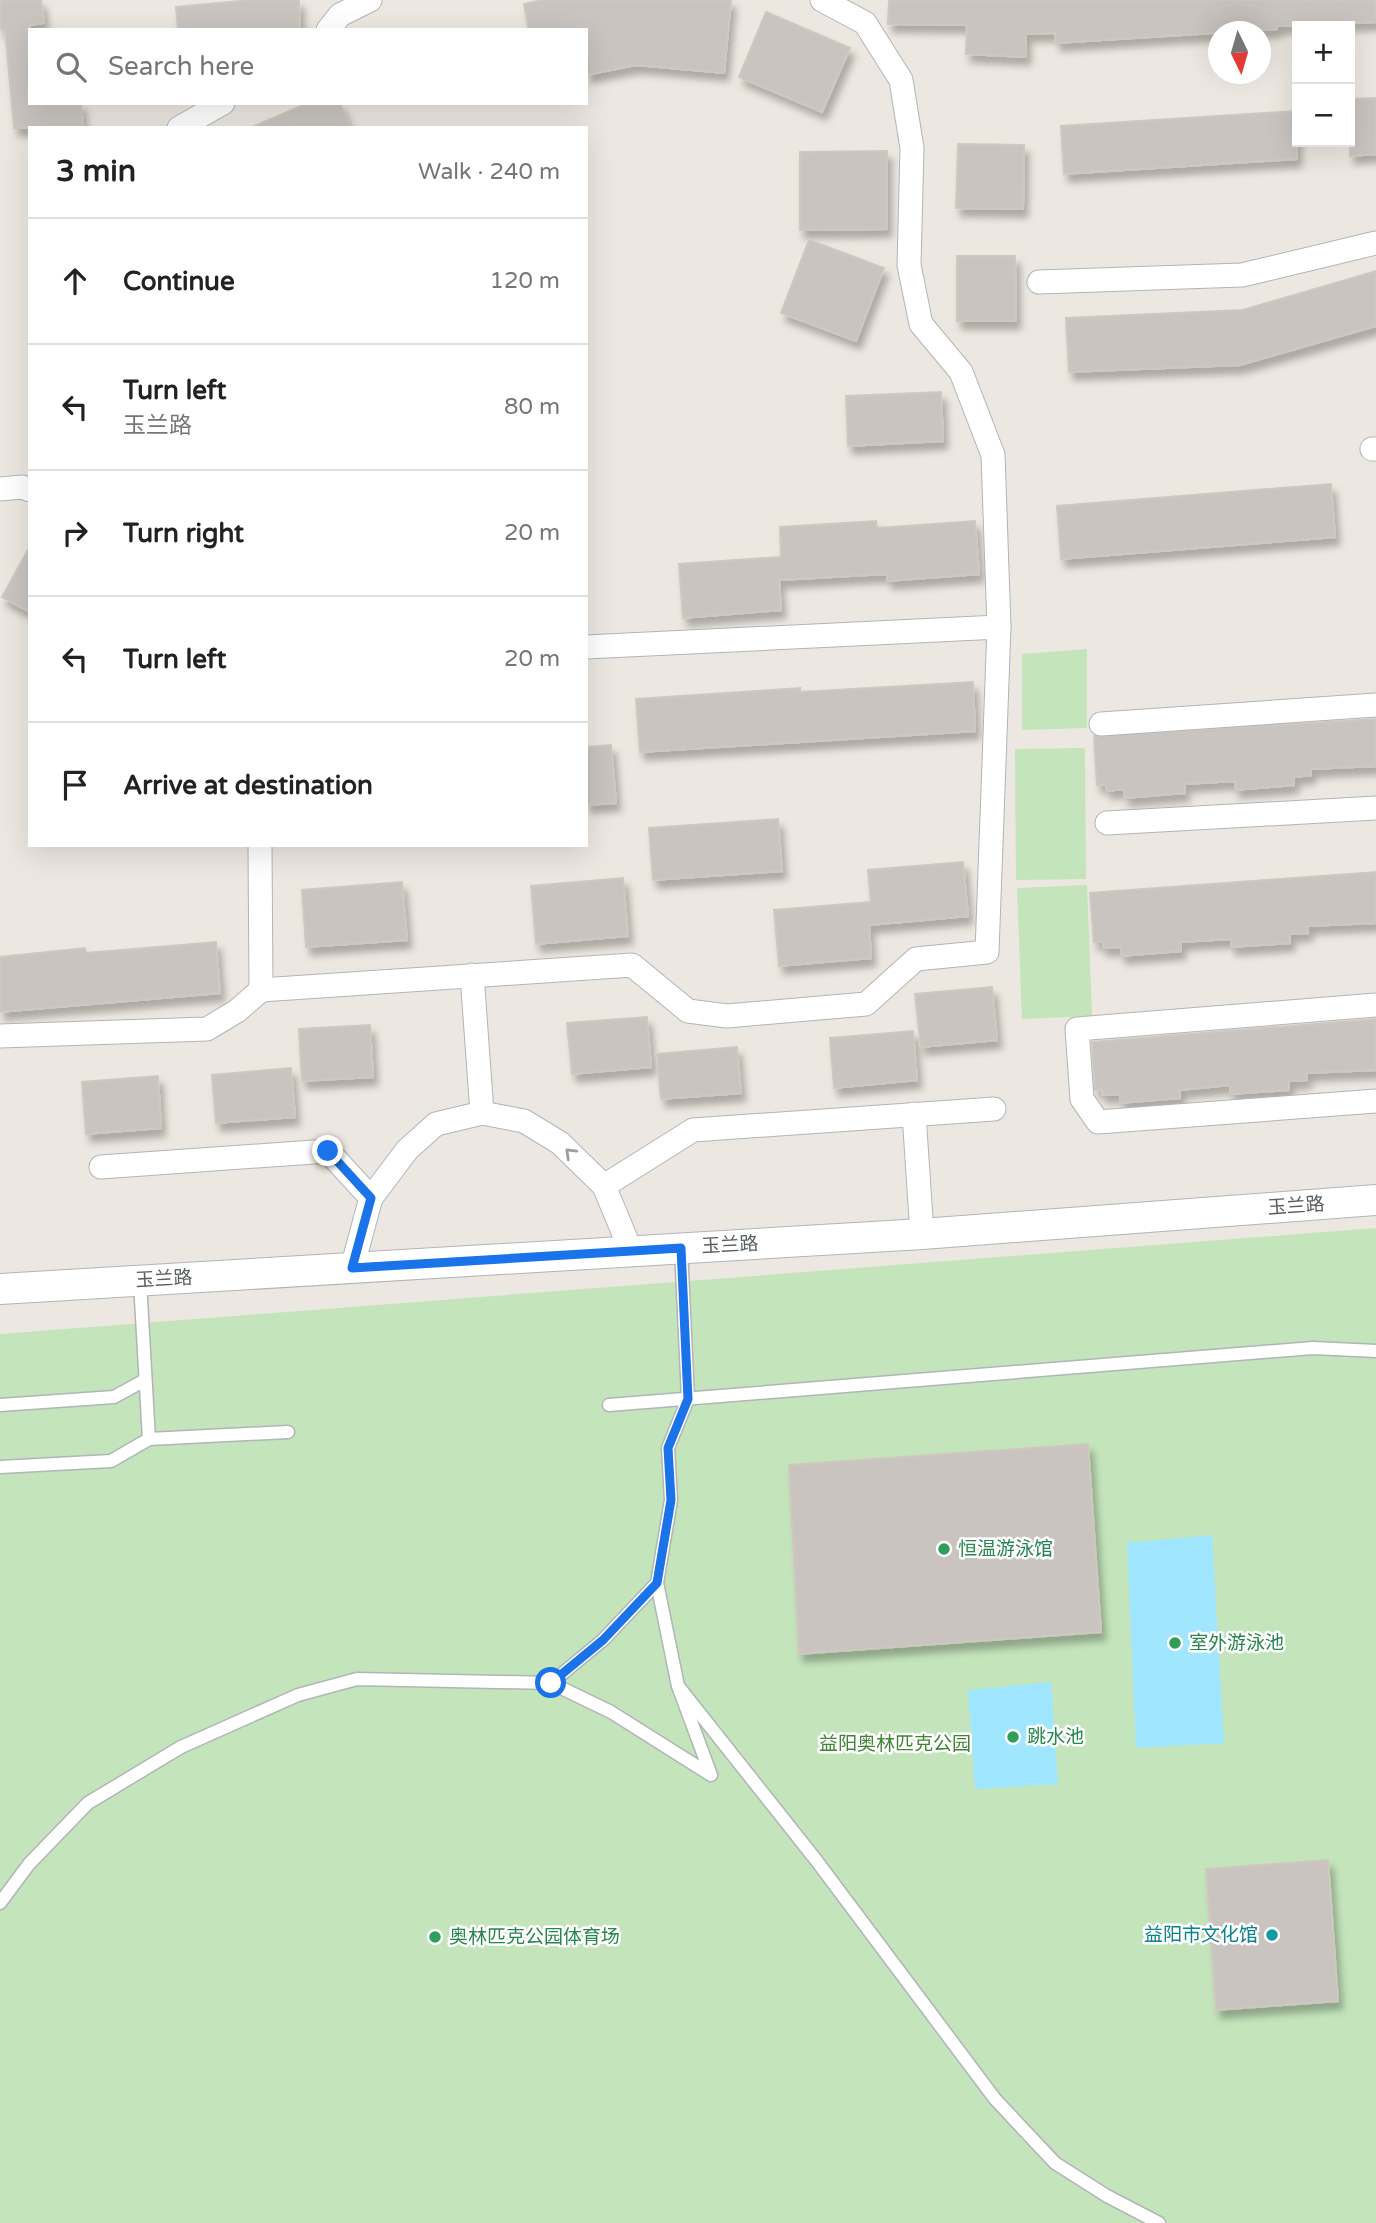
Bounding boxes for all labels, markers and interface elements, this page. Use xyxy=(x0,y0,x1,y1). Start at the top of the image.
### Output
north arrow xyxy=(1208,21,1271,84)
map controls xyxy=(1292,21,1355,147)
button: + xyxy=(1292,21,1355,84)
search box xyxy=(28,28,588,105)
icon: search xyxy=(52,48,90,86)
text: Search here xyxy=(108,51,254,82)
button: − xyxy=(1292,84,1355,147)
text: 3 min xyxy=(56,153,136,190)
text: Walk · 240 m xyxy=(418,158,560,186)
icon: ahead xyxy=(56,262,94,300)
text: Continue xyxy=(123,266,235,297)
text: 120 m xyxy=(490,267,560,295)
text: Turn left xyxy=(123,375,226,406)
icon: left xyxy=(56,388,94,426)
text: 80 m xyxy=(504,393,560,421)
text: 玉兰路 xyxy=(123,412,192,440)
icon: right xyxy=(56,514,94,552)
text: Turn right xyxy=(123,518,244,549)
text: 20 m xyxy=(504,519,560,547)
icon: left xyxy=(56,640,94,678)
text: Turn left xyxy=(123,644,226,675)
text: 20 m xyxy=(504,645,560,673)
icon: arrive xyxy=(56,766,94,804)
text: Arrive at destination xyxy=(123,770,373,801)
route end xyxy=(312,1135,343,1166)
one-way arrow xyxy=(565,1149,578,1162)
street label: 玉兰路 xyxy=(1267,1193,1325,1219)
street label: 玉兰路 xyxy=(701,1233,759,1257)
street label: 玉兰路 xyxy=(135,1267,193,1291)
place label: 恒温游泳馆 xyxy=(958,1538,1053,1560)
marker: 恒温游泳馆 xyxy=(936,1541,952,1557)
place label: 室外游泳池 xyxy=(1189,1632,1284,1654)
marker: 室外游泳池 xyxy=(1167,1635,1183,1651)
route start xyxy=(535,1667,566,1698)
place label: 跳水池 xyxy=(1027,1726,1084,1748)
marker: 跳水池 xyxy=(1005,1729,1021,1745)
park label: 益阳奥林匹克公园 xyxy=(819,1733,971,1755)
place label: 益阳市文化馆 xyxy=(1144,1924,1258,1946)
place label: 奥林匹克公园体育场 xyxy=(449,1926,620,1948)
marker: 益阳市文化馆 xyxy=(1264,1927,1280,1943)
marker: 奥林匹克公园体育场 xyxy=(427,1929,443,1945)

